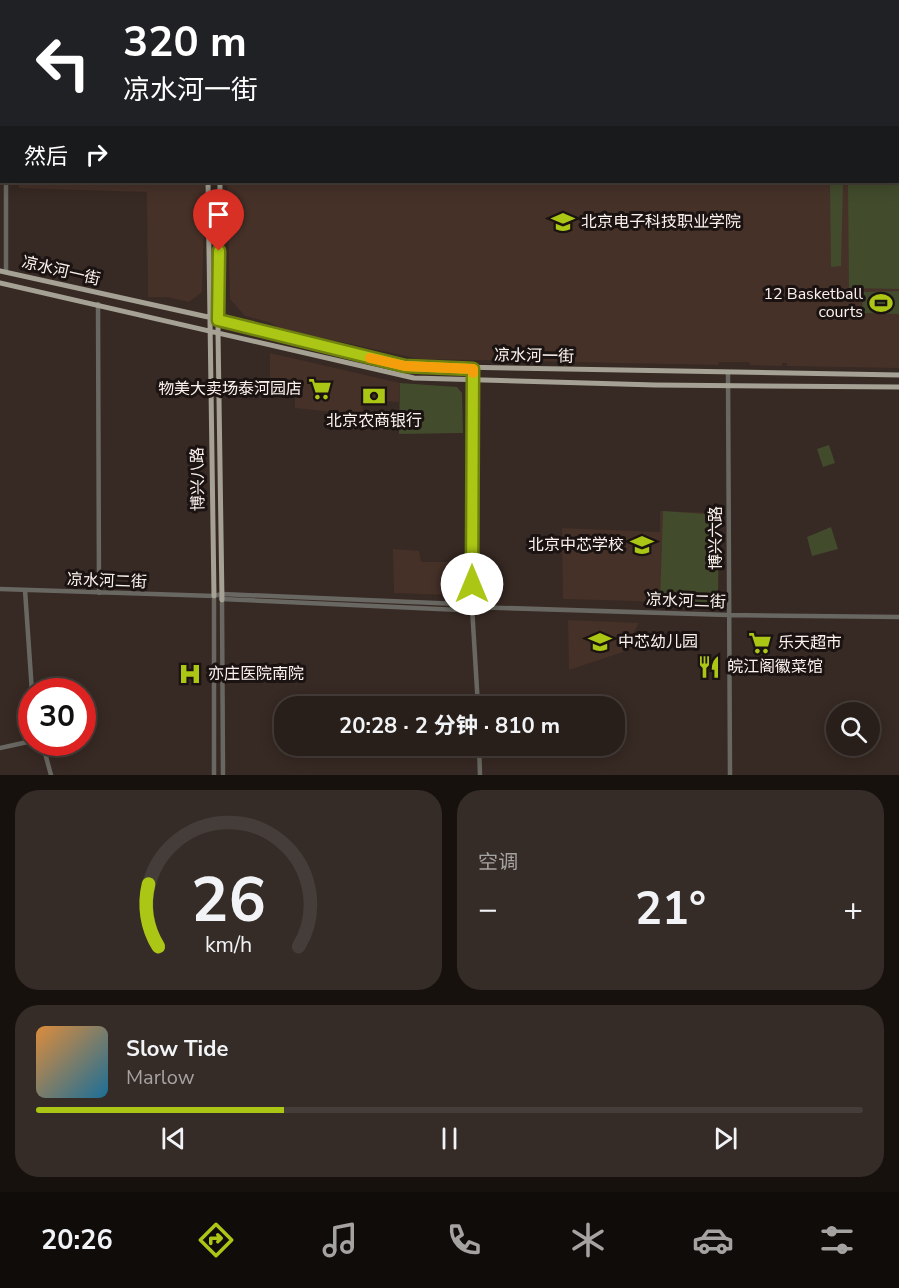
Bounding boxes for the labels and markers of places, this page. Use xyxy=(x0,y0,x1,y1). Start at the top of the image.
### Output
pin xyxy=(193,189,244,251)
school or university icon: 北京电子科技职业学院 xyxy=(550,209,576,235)
place label: 北京电子科技职业学院 xyxy=(581,211,741,233)
place label: 12 Basketball courts xyxy=(764,283,863,323)
sports icon: 12 Basketball courts xyxy=(868,290,894,316)
supermarket icon: 物美大卖场泰河园店 xyxy=(307,376,333,402)
place label: 物美大卖场泰河园店 xyxy=(158,378,302,400)
bank icon: 北京农商银行 xyxy=(361,383,387,409)
place label: 北京农商银行 xyxy=(326,410,422,432)
school or university icon: 北京中芯学校 xyxy=(629,532,655,558)
place label: 北京中芯学校 xyxy=(528,534,624,556)
school or university icon: 中芯幼儿园 xyxy=(587,629,613,655)
supermarket icon: 乐天超市 xyxy=(747,630,773,656)
place label: 中芯幼儿园 xyxy=(618,631,698,653)
place label: 乐天超市 xyxy=(778,632,842,654)
restaurant icon: 皖江阁徽菜馆 xyxy=(696,654,722,680)
place label: 皖江阁徽菜馆 xyxy=(727,656,823,678)
hospital icon: 亦庄医院南院 xyxy=(177,661,203,687)
place label: 亦庄医院南院 xyxy=(208,663,304,685)

